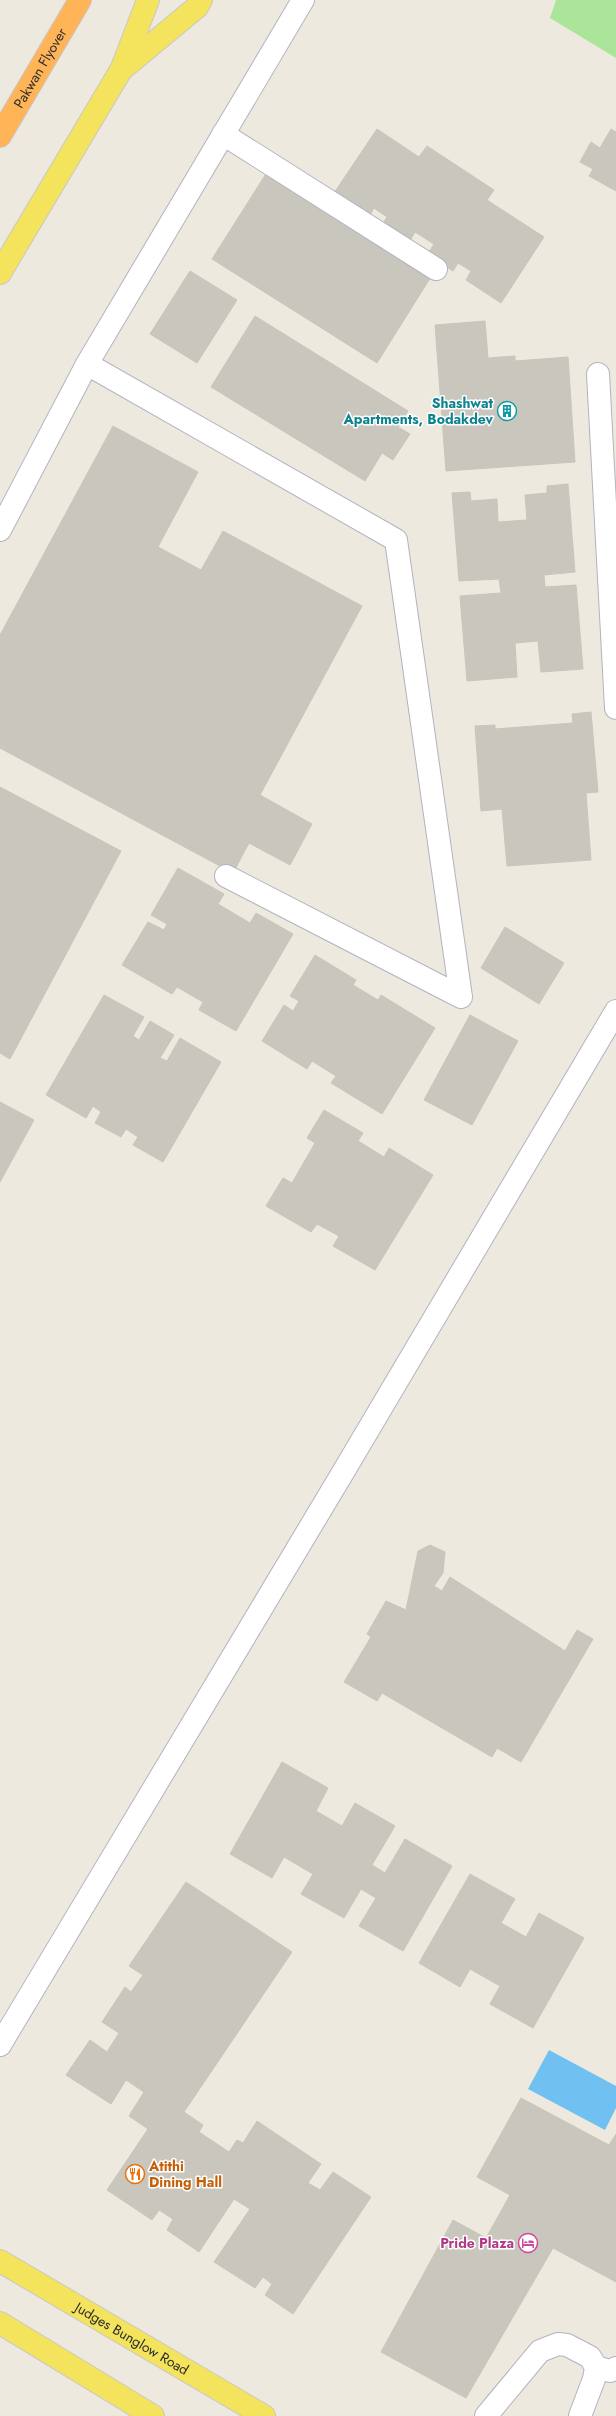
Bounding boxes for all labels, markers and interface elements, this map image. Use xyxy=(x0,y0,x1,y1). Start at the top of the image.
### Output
street label: Pakwan Flyover xyxy=(9,24,72,112)
place label: Shashwat Apartments, Bodakdev xyxy=(343,393,494,429)
building icon: Shashwat Apartments, Bodakdev xyxy=(496,400,518,422)
place label: Atithi Dining Hall xyxy=(148,2156,222,2192)
restaurant icon: Atithi Dining Hall xyxy=(124,2163,146,2185)
hotel icon: Pride Plaza xyxy=(517,2232,539,2254)
place label: Pride Plaza xyxy=(440,2233,514,2253)
street label: Judges Bunglow Road xyxy=(70,2296,193,2380)

